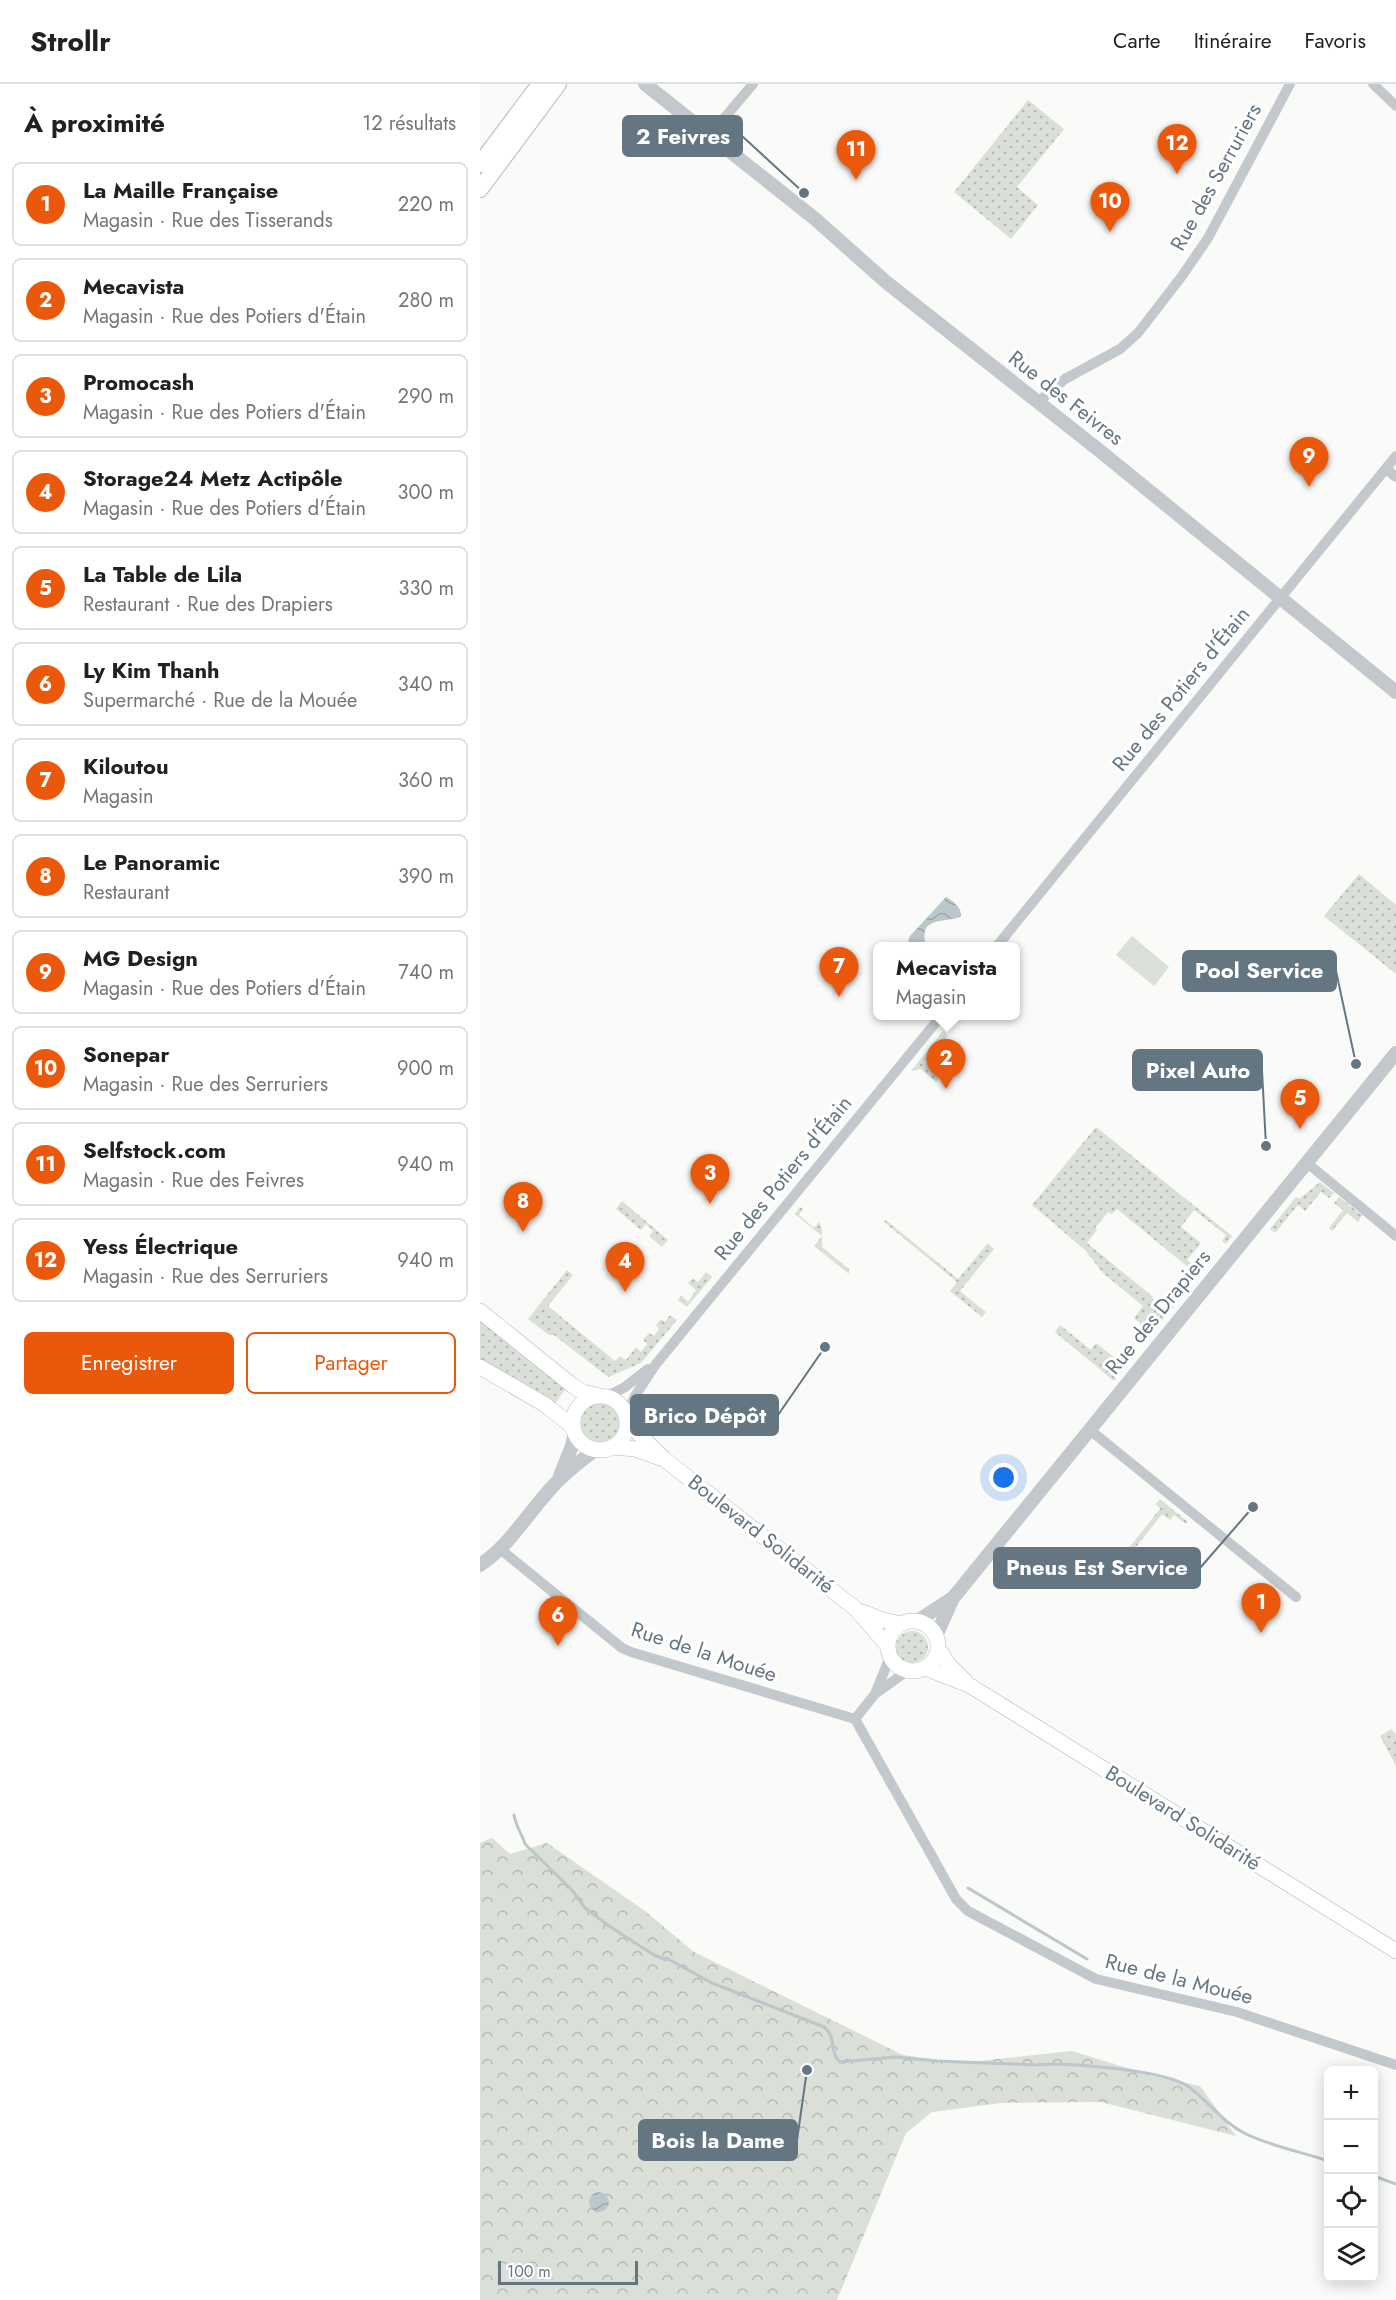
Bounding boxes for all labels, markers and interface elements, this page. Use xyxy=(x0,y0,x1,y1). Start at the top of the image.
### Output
text: Strollr xyxy=(30,21,111,62)
text: Carte xyxy=(1113,26,1161,56)
text: Itinéraire xyxy=(1194,26,1272,56)
text: Favoris xyxy=(1305,26,1366,56)
street label: Rue des Serruriers xyxy=(1163,98,1269,256)
text: À proximité xyxy=(24,104,165,142)
text: 12 résultats xyxy=(362,109,456,138)
callout: 2 Feivres xyxy=(623,116,742,156)
text: 2 Feivres xyxy=(636,120,730,152)
pin: 12 xyxy=(1158,124,1196,174)
pin: 11 xyxy=(836,130,875,180)
text: La Maille Française xyxy=(83,174,278,206)
pin: 10 xyxy=(1090,182,1130,232)
text: 1 xyxy=(40,190,51,219)
text: 220 m xyxy=(398,190,454,219)
text: Magasin · Rue des Tisserands xyxy=(83,206,333,235)
text: Mecavista xyxy=(83,270,184,302)
text: 2 xyxy=(39,286,52,315)
text: 280 m xyxy=(398,286,454,315)
text: Magasin · Rue des Potiers d'Étain xyxy=(83,302,366,331)
street label: Rue des Feivres xyxy=(1002,343,1130,453)
text: Promocash xyxy=(83,366,194,398)
text: 3 xyxy=(39,382,52,411)
text: 290 m xyxy=(398,382,454,411)
text: Magasin · Rue des Potiers d'Étain xyxy=(83,398,366,427)
pin: 9 xyxy=(1290,438,1328,487)
text: Storage24 Metz Actipôle xyxy=(83,462,343,494)
text: 4 xyxy=(39,478,52,507)
text: 300 m xyxy=(397,478,454,507)
text: Magasin · Rue des Potiers d'Étain xyxy=(83,494,366,523)
text: La Table de Lila xyxy=(83,558,242,590)
text: 5 xyxy=(39,574,52,603)
text: 330 m xyxy=(399,574,454,603)
text: Restaurant · Rue des Drapiers xyxy=(83,590,333,619)
street label: Rue des Potiers d'Étain xyxy=(1105,600,1257,778)
text: Ly Kim Thanh xyxy=(83,654,220,686)
text: 6 xyxy=(39,670,52,699)
text: 340 m xyxy=(398,670,454,699)
text: Supermarché · Rue de la Mouée xyxy=(83,686,357,715)
text: Kiloutou xyxy=(83,750,169,782)
text: 7 xyxy=(39,766,52,795)
text: 360 m xyxy=(398,766,454,795)
text: Magasin xyxy=(83,782,154,811)
text: Le Panoramic xyxy=(83,846,220,878)
text: 8 xyxy=(39,862,52,891)
text: 390 m xyxy=(398,862,454,891)
text: Restaurant xyxy=(83,878,169,907)
text: MG Design xyxy=(83,942,198,974)
popup xyxy=(873,942,1020,1020)
pin: 7 xyxy=(820,948,858,997)
text: Mecavista xyxy=(896,951,997,983)
callout: Pool Service xyxy=(1183,951,1336,991)
text: Pool Service xyxy=(1195,954,1323,986)
text: 9 xyxy=(39,958,52,987)
text: 740 m xyxy=(398,958,454,987)
text: Magasin · Rue des Potiers d'Étain xyxy=(83,974,366,1003)
text: Magasin xyxy=(896,983,966,1012)
text: Sonepar xyxy=(83,1038,169,1070)
pin: 2 xyxy=(926,1040,966,1089)
callout: Pixel Auto xyxy=(1133,1050,1262,1090)
text: 10 xyxy=(34,1054,57,1083)
text: 900 m xyxy=(397,1054,454,1083)
text: Pixel Auto xyxy=(1146,1054,1250,1086)
text: Magasin · Rue des Serruriers xyxy=(83,1070,328,1099)
pin: 5 xyxy=(1280,1080,1320,1129)
street label: Rue des Potiers d'Étain xyxy=(707,1089,859,1267)
text: Selfstock.com xyxy=(83,1134,226,1166)
text: 11 xyxy=(35,1150,56,1179)
text: 940 m xyxy=(397,1150,454,1179)
pin: 3 xyxy=(690,1154,730,1204)
text: Magasin · Rue des Feivres xyxy=(83,1166,304,1195)
pin: 8 xyxy=(504,1182,543,1232)
text: Yess Électrique xyxy=(83,1230,238,1262)
pin: 4 xyxy=(606,1242,644,1292)
street label: Rue des Drapiers xyxy=(1098,1243,1218,1381)
text: 12 xyxy=(34,1246,57,1275)
text: 940 m xyxy=(397,1246,454,1275)
text: Magasin · Rue des Serruriers xyxy=(83,1262,328,1291)
button: Enregistrer xyxy=(24,1332,234,1394)
button: Partager xyxy=(246,1332,456,1394)
callout: Brico Dépôt xyxy=(631,1395,778,1435)
text: Brico Dépôt xyxy=(644,1399,766,1431)
your location xyxy=(989,1463,1018,1492)
street label: Boulevard Solidarité xyxy=(682,1467,841,1601)
callout: Pneus Est Service xyxy=(994,1548,1200,1588)
text: Pneus Est Service xyxy=(1006,1551,1188,1583)
pin: 1 xyxy=(1242,1584,1280,1633)
pin: 6 xyxy=(538,1596,578,1646)
street label: Rue de la Mouée xyxy=(627,1614,781,1690)
street label: Boulevard Solidarité xyxy=(1099,1758,1267,1878)
street label: Rue de la Mouée xyxy=(1102,1946,1256,2012)
map controls xyxy=(1324,2066,1378,2282)
button: + xyxy=(1324,2066,1378,2120)
callout: Bois la Dame xyxy=(639,2120,797,2160)
button: − xyxy=(1324,2120,1378,2174)
text: Bois la Dame xyxy=(651,2124,785,2156)
button: locate xyxy=(1324,2174,1378,2228)
button: layers xyxy=(1324,2228,1378,2282)
scale bar xyxy=(498,2258,638,2286)
text: 100 m xyxy=(507,2260,551,2283)

